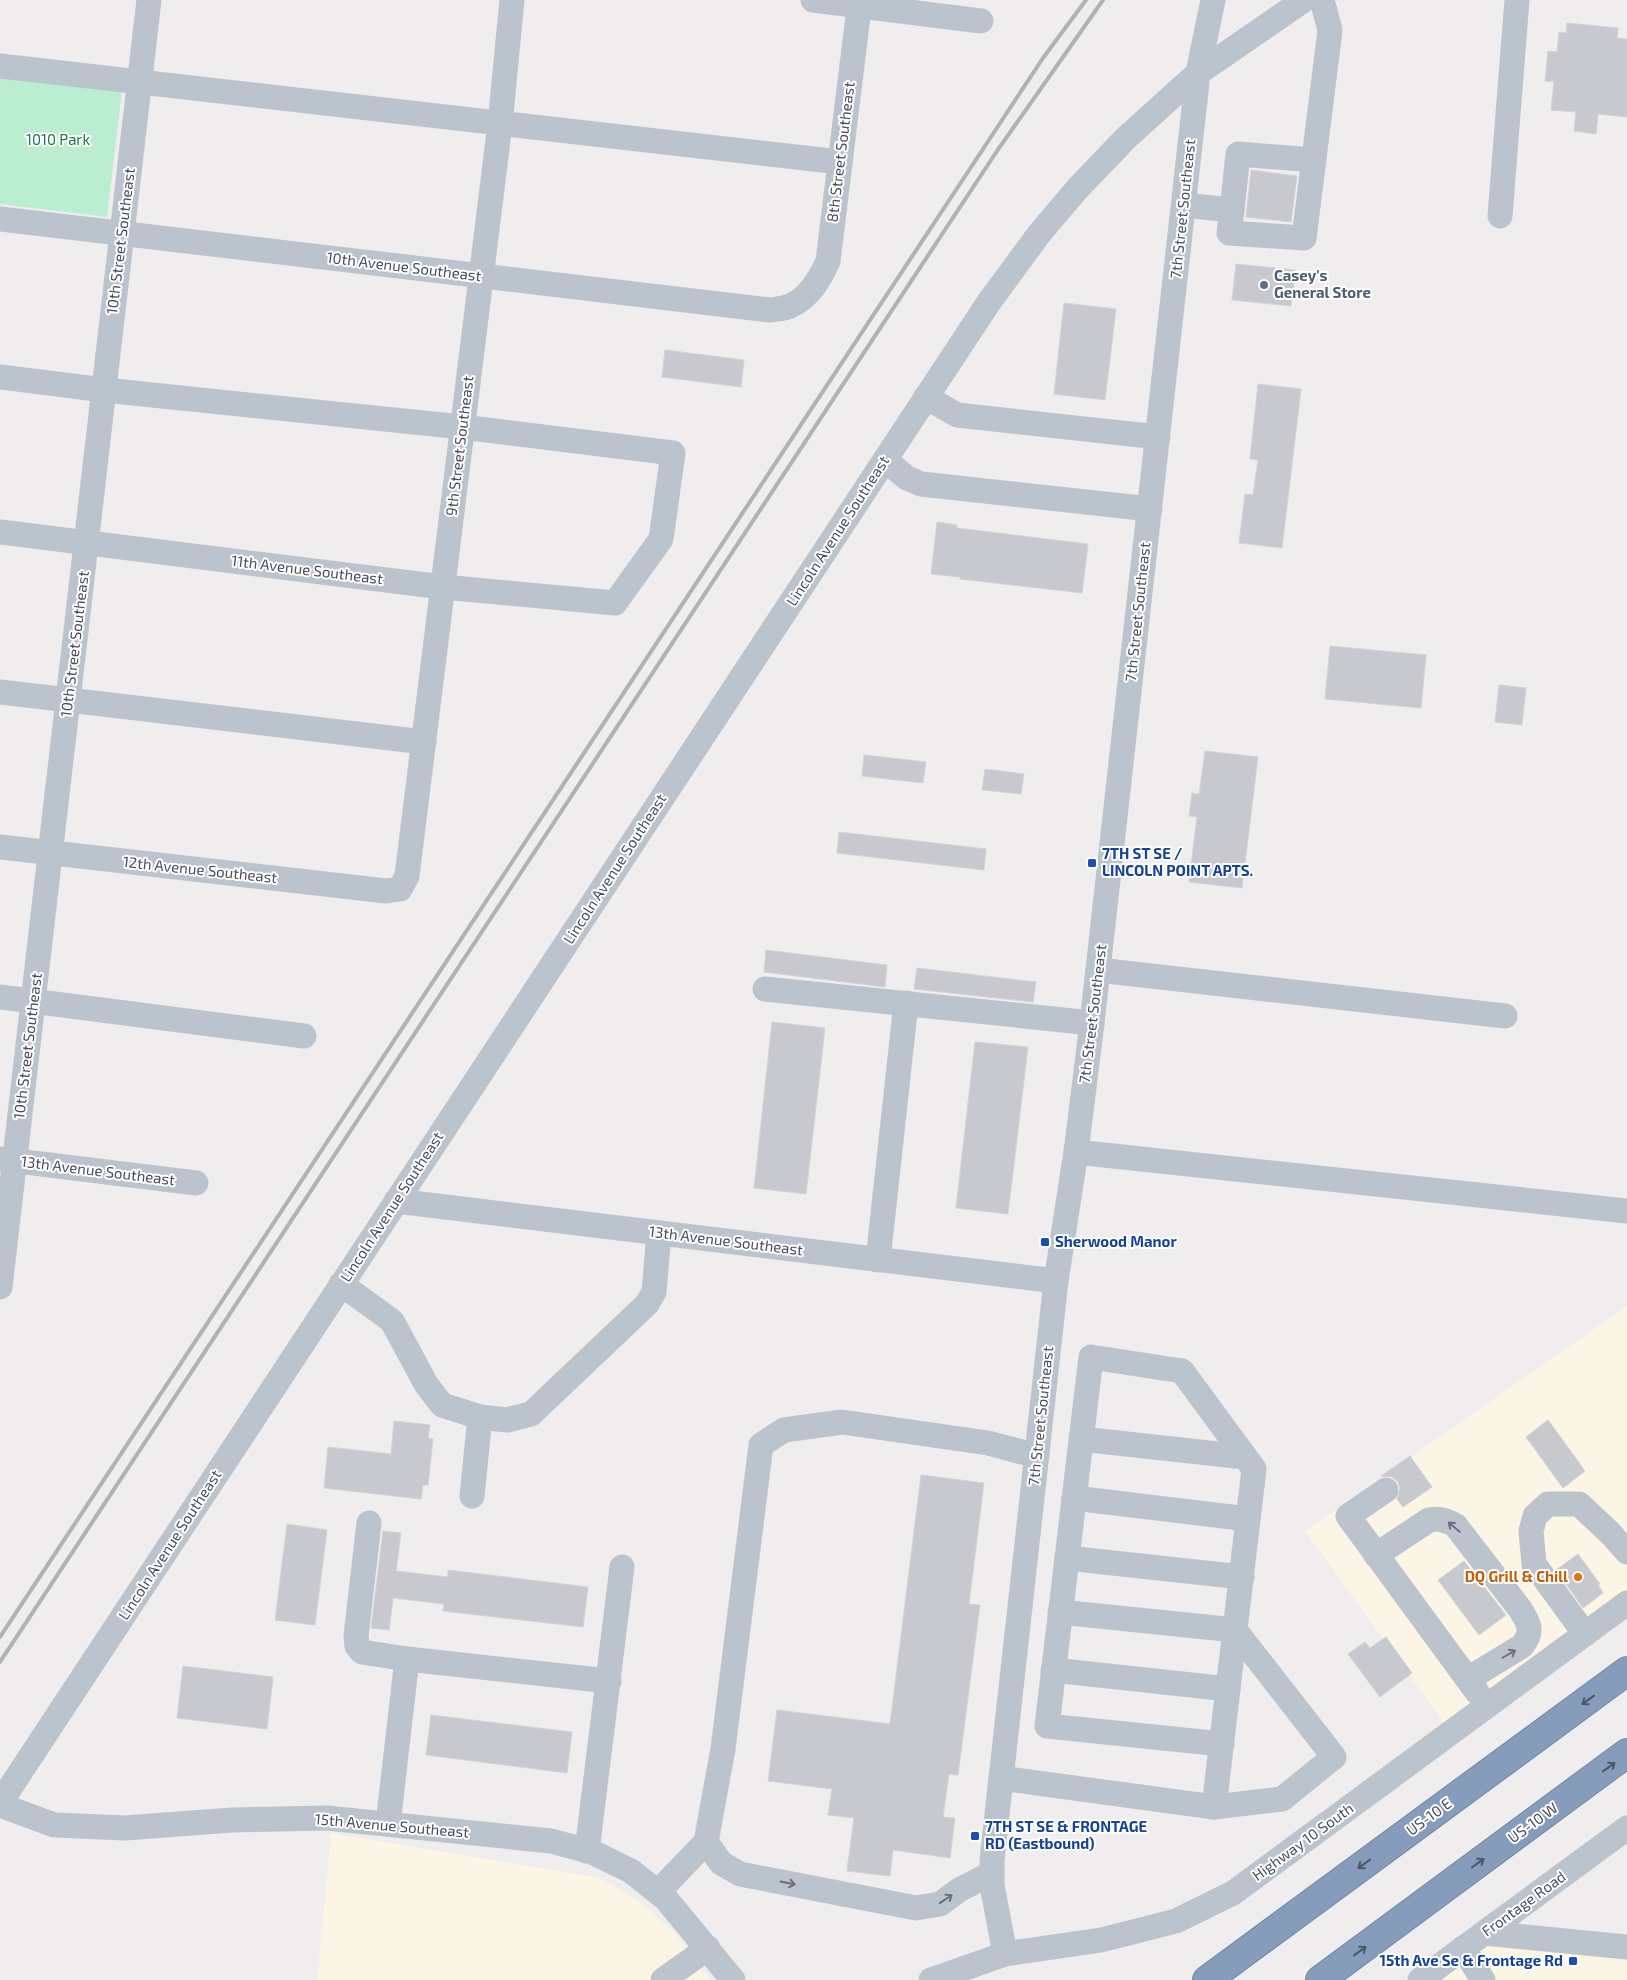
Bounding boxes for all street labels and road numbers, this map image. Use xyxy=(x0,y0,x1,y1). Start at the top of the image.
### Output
street label: 8th Street Southeast xyxy=(822,80,858,223)
street label: 7th Street Southeast xyxy=(1166,138,1198,279)
street label: 10th Street Southeast xyxy=(102,166,138,315)
street label: 10th Avenue Southeast xyxy=(326,248,483,284)
street label: 9th Street Southeast xyxy=(441,375,477,517)
street label: Lincoln Avenue Southeast xyxy=(782,452,893,609)
street label: 7th Street Southeast xyxy=(1121,541,1153,682)
street label: 11th Avenue Southeast xyxy=(230,551,384,587)
street label: 10th Street Southeast xyxy=(56,569,92,718)
street label: Lincoln Avenue Southeast xyxy=(559,790,670,947)
street label: 12th Avenue Southeast xyxy=(122,852,278,886)
street label: 7th Street Southeast xyxy=(1075,943,1110,1084)
street label: 10th Street Southeast xyxy=(9,971,45,1120)
street label: Lincoln Avenue Southeast xyxy=(336,1128,447,1285)
street label: 13th Avenue Southeast xyxy=(20,1152,176,1188)
street label: 13th Avenue Southeast xyxy=(648,1222,804,1258)
street label: 7th Street Southeast xyxy=(1024,1345,1056,1486)
street label: Lincoln Avenue Southeast xyxy=(114,1466,225,1623)
street label: US-10 E xyxy=(1402,1794,1455,1839)
street label: Highway 10 South xyxy=(1248,1798,1356,1884)
street label: US-10 W xyxy=(1504,1798,1561,1846)
street label: 15th Avenue Southeast xyxy=(314,1809,470,1841)
street label: Frontage Road xyxy=(1478,1867,1569,1940)

